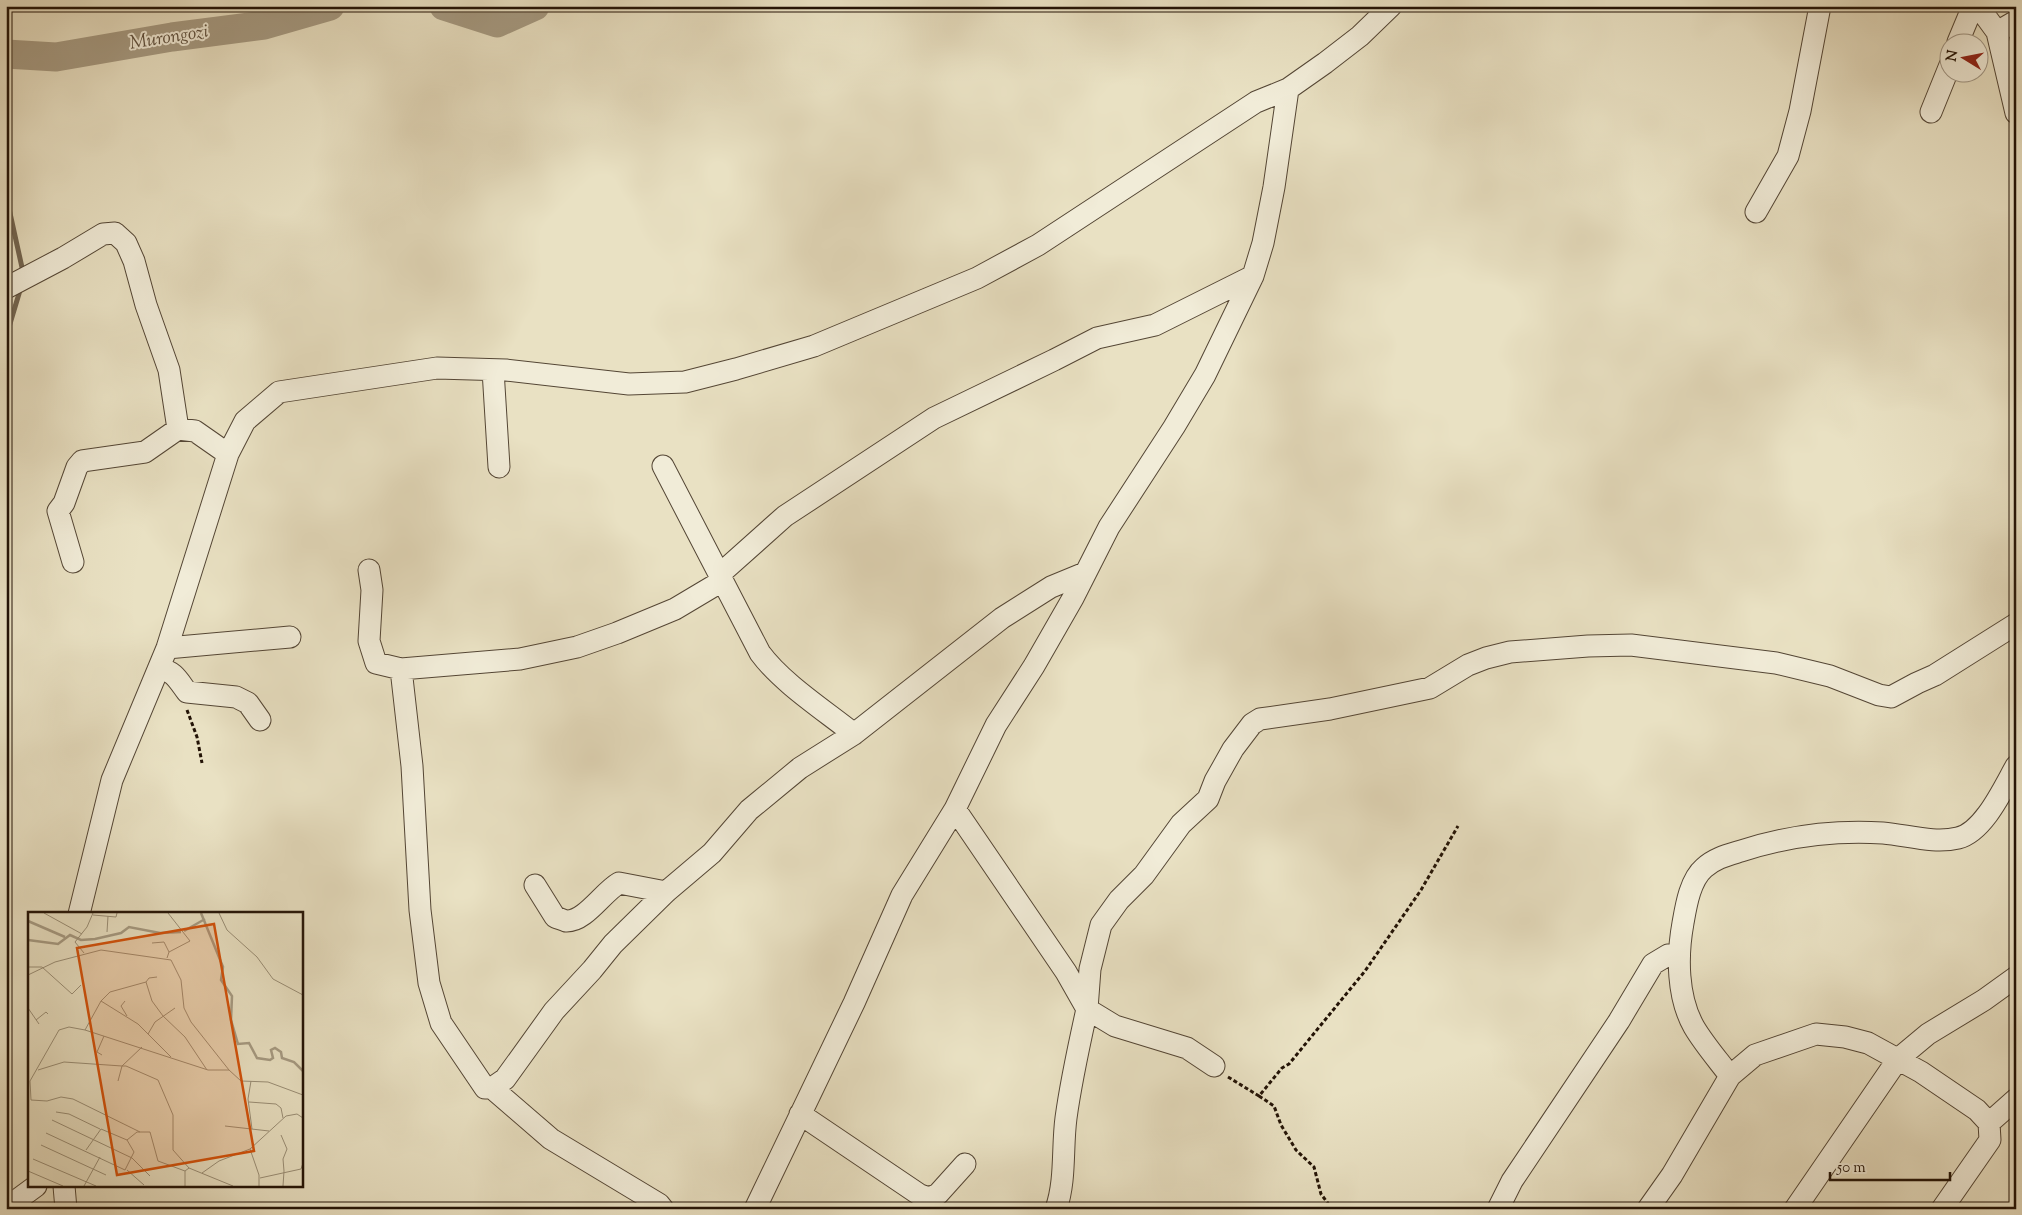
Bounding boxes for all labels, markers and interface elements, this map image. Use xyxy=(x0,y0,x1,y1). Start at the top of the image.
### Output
water label: Murongozi xyxy=(128,18,211,58)
north arrow xyxy=(1940,32,1990,82)
text: N xyxy=(1942,49,1964,63)
inset map xyxy=(28,912,302,1188)
scale bar xyxy=(1830,1150,1950,1182)
text: 50 m xyxy=(1836,1158,1866,1179)

